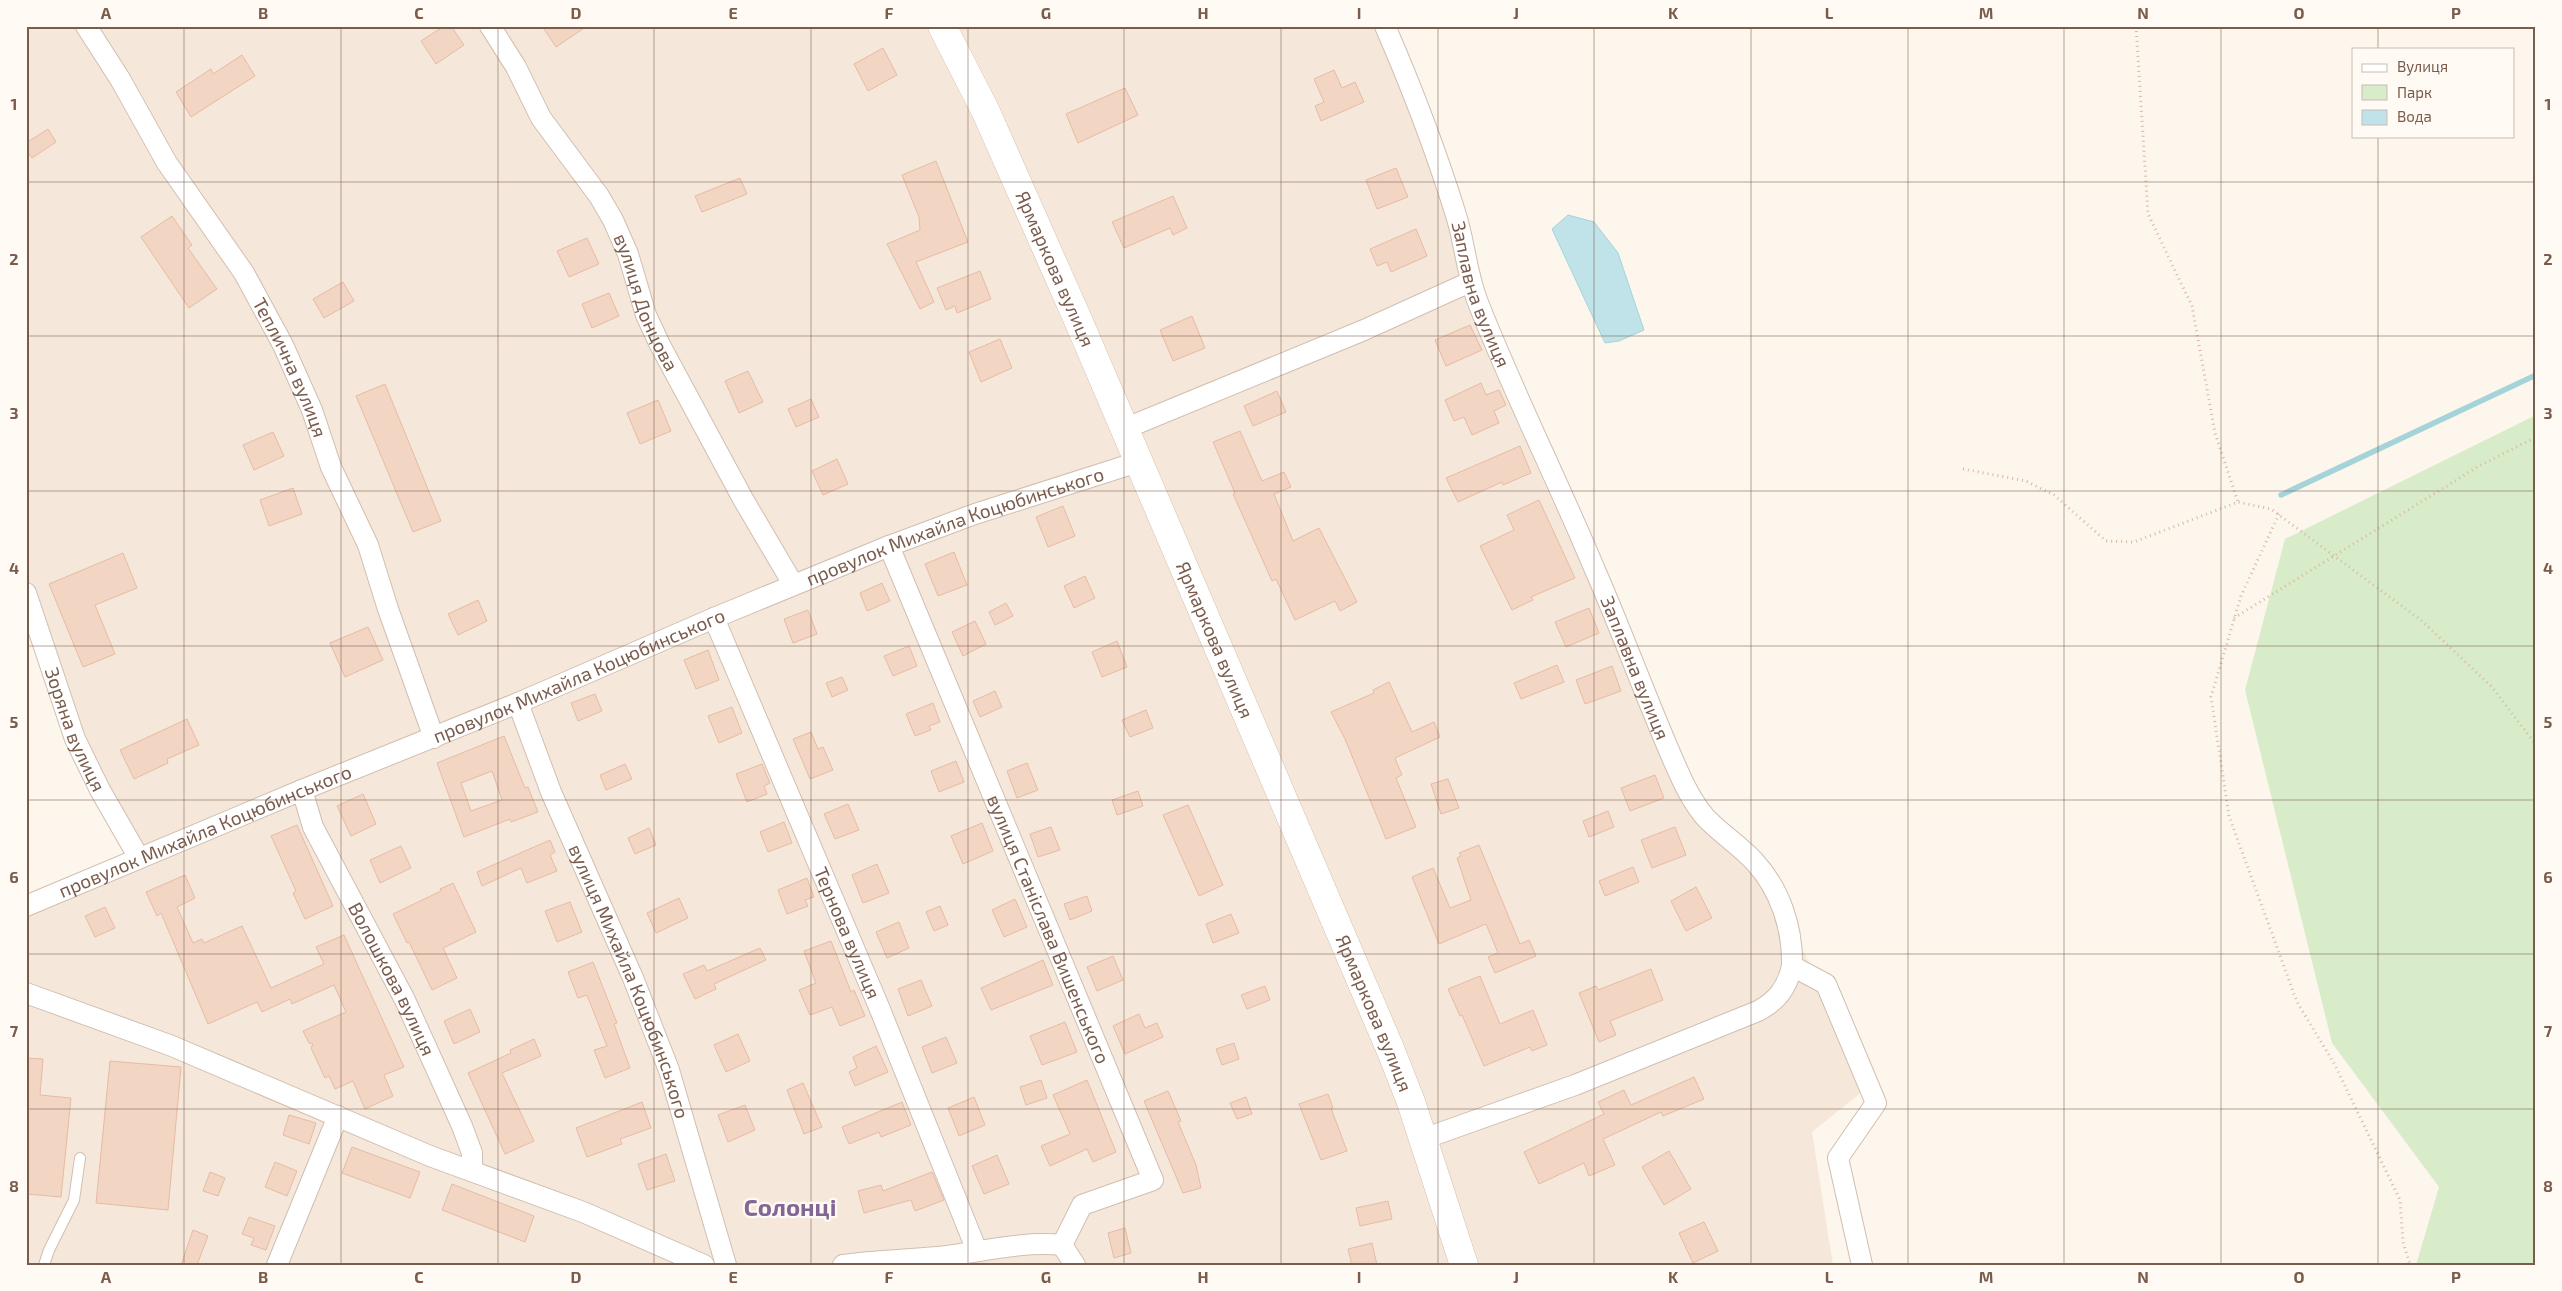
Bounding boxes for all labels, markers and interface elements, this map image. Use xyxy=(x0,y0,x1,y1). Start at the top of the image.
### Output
text: A xyxy=(101,3,112,22)
text: B xyxy=(258,3,268,22)
text: C xyxy=(414,3,424,22)
text: D xyxy=(571,3,582,22)
text: E xyxy=(728,3,738,22)
text: F xyxy=(885,3,894,22)
text: G xyxy=(1041,3,1051,22)
text: H xyxy=(1197,3,1209,22)
text: I xyxy=(1357,3,1361,22)
text: J xyxy=(1513,3,1519,22)
text: K xyxy=(1668,3,1679,22)
text: L xyxy=(1825,3,1834,22)
text: M xyxy=(1979,3,1993,22)
text: N xyxy=(2137,3,2149,22)
text: O xyxy=(2293,3,2305,22)
text: P xyxy=(2451,3,2461,22)
legend xyxy=(2352,48,2514,138)
text: Вулиця xyxy=(2397,57,2448,76)
text: Парк xyxy=(2397,83,2432,101)
text: 1 xyxy=(11,94,17,113)
text: 1 xyxy=(2545,94,2551,113)
text: Вода xyxy=(2397,107,2432,125)
street label: Ярмаркова вулиця xyxy=(1011,187,1100,350)
street label: Заплавна вулиця xyxy=(1447,219,1515,371)
street label: вулиця Донцова xyxy=(609,230,684,375)
text: 2 xyxy=(9,249,19,268)
text: 2 xyxy=(2543,249,2553,268)
street label: Теплична вулиця xyxy=(249,294,332,440)
text: 3 xyxy=(9,403,19,422)
text: 3 xyxy=(2543,403,2553,422)
street label: провулок Михайла Коцюбинського xyxy=(802,462,1107,590)
text: 4 xyxy=(9,558,19,577)
street label: Ярмаркова вулиця xyxy=(1172,558,1259,721)
text: 4 xyxy=(2543,558,2553,577)
street label: Заплавна вулиця xyxy=(1596,592,1675,743)
street label: провулок Михайла Коцюбинського xyxy=(429,603,728,747)
street label: Зоряна вулиця xyxy=(41,664,111,795)
text: 5 xyxy=(10,712,19,731)
text: 5 xyxy=(2544,712,2553,731)
street label: провулок Михайла Коцюбинського xyxy=(55,759,354,902)
street label: вулиця Станіслава Вишенського xyxy=(983,791,1115,1067)
street label: вулиця Михайла Коцюбинського xyxy=(564,840,695,1121)
street label: Тернова вулиця xyxy=(810,863,886,1002)
text: 6 xyxy=(9,867,19,886)
text: 6 xyxy=(2543,867,2553,886)
street label: Волошкова вулиця xyxy=(344,898,441,1059)
street label: Ярмаркова вулиця xyxy=(1332,931,1418,1095)
text: 7 xyxy=(10,1021,19,1040)
text: 7 xyxy=(2544,1021,2553,1040)
text: 8 xyxy=(9,1176,19,1195)
text: 8 xyxy=(2543,1176,2553,1195)
district label: Солонці xyxy=(744,1192,836,1221)
text: A xyxy=(101,1267,112,1286)
text: B xyxy=(258,1267,268,1286)
text: C xyxy=(414,1267,424,1286)
text: D xyxy=(571,1267,582,1286)
text: E xyxy=(728,1267,738,1286)
text: F xyxy=(885,1267,894,1286)
text: G xyxy=(1041,1267,1051,1286)
text: H xyxy=(1197,1267,1209,1286)
text: I xyxy=(1357,1267,1361,1286)
text: J xyxy=(1513,1267,1519,1286)
text: K xyxy=(1668,1267,1679,1286)
text: L xyxy=(1825,1267,1834,1286)
text: M xyxy=(1979,1267,1993,1286)
text: N xyxy=(2137,1267,2149,1286)
text: O xyxy=(2293,1267,2305,1286)
text: P xyxy=(2451,1267,2461,1286)

